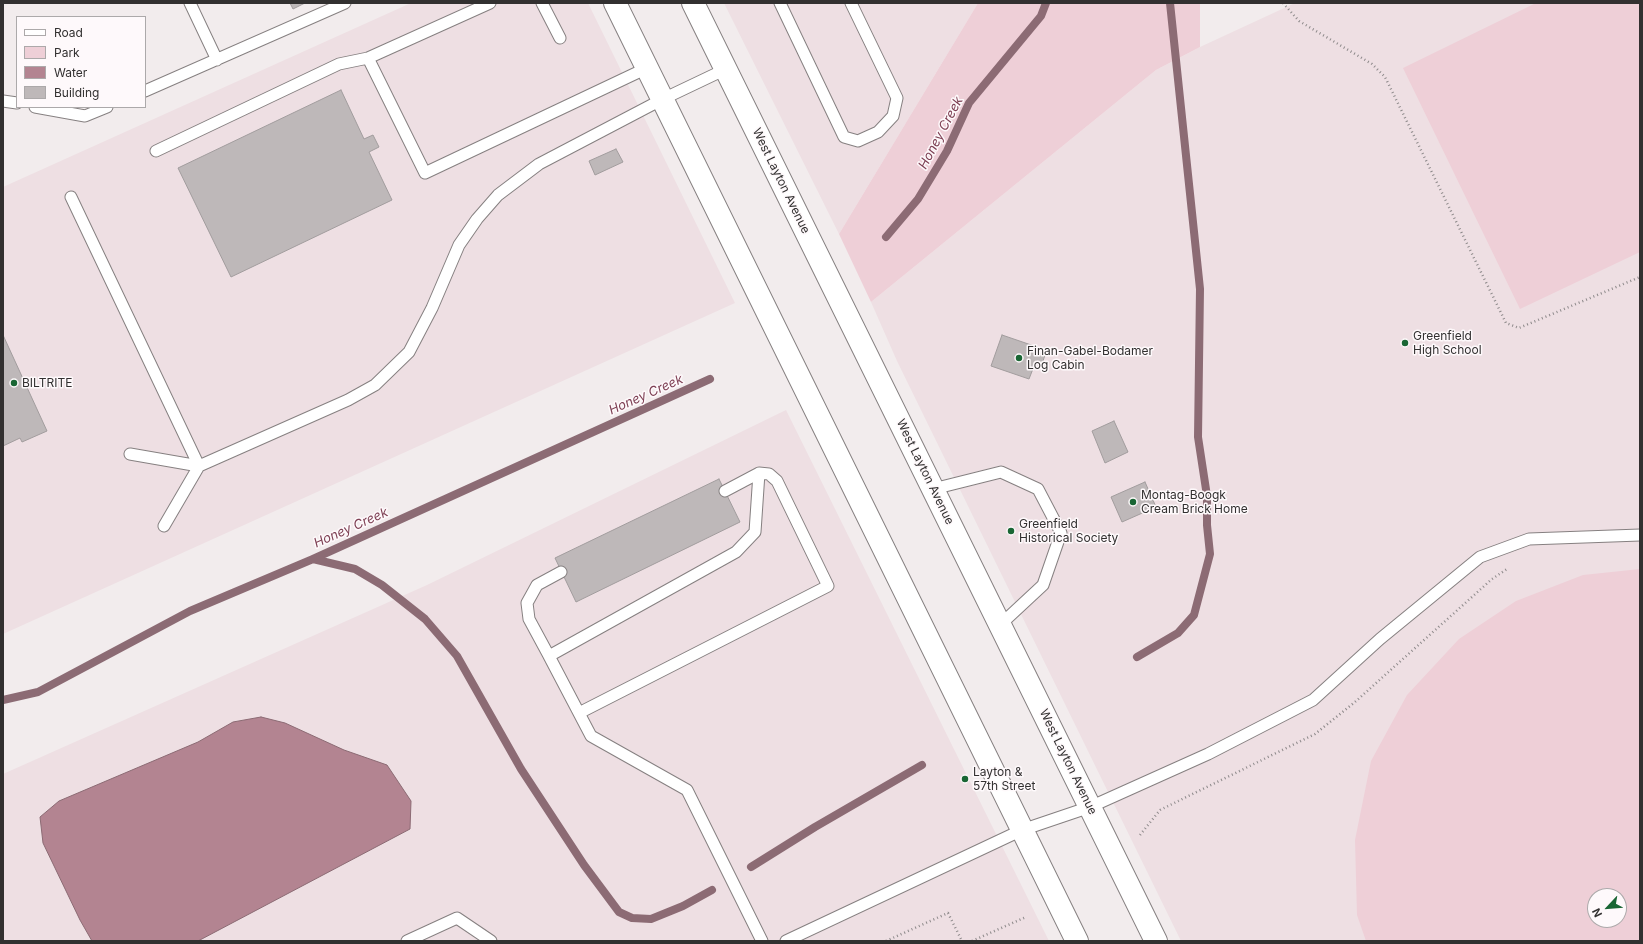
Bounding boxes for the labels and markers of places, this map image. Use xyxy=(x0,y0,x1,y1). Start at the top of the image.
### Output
place label: Greenfield High School xyxy=(1413,329,1482,357)
marker: Greenfield High School xyxy=(1400,338,1410,348)
place label: Finan-Gabel-Bodamer Log Cabin xyxy=(1027,344,1153,372)
marker: Finan-Gabel-Bodamer Log Cabin xyxy=(1014,353,1024,363)
place label: BILTRITE xyxy=(22,376,72,390)
marker: BILTRITE xyxy=(9,378,19,388)
place label: Montag-Boogk Cream Brick Home xyxy=(1141,488,1248,516)
marker: Montag-Boogk Cream Brick Home xyxy=(1128,497,1138,507)
place label: Greenfield Historical Society xyxy=(1019,517,1118,545)
marker: Greenfield Historical Society xyxy=(1006,526,1016,536)
place label: Layton & 57th Street xyxy=(973,765,1035,793)
marker: Layton & 57th Street xyxy=(960,774,970,784)

